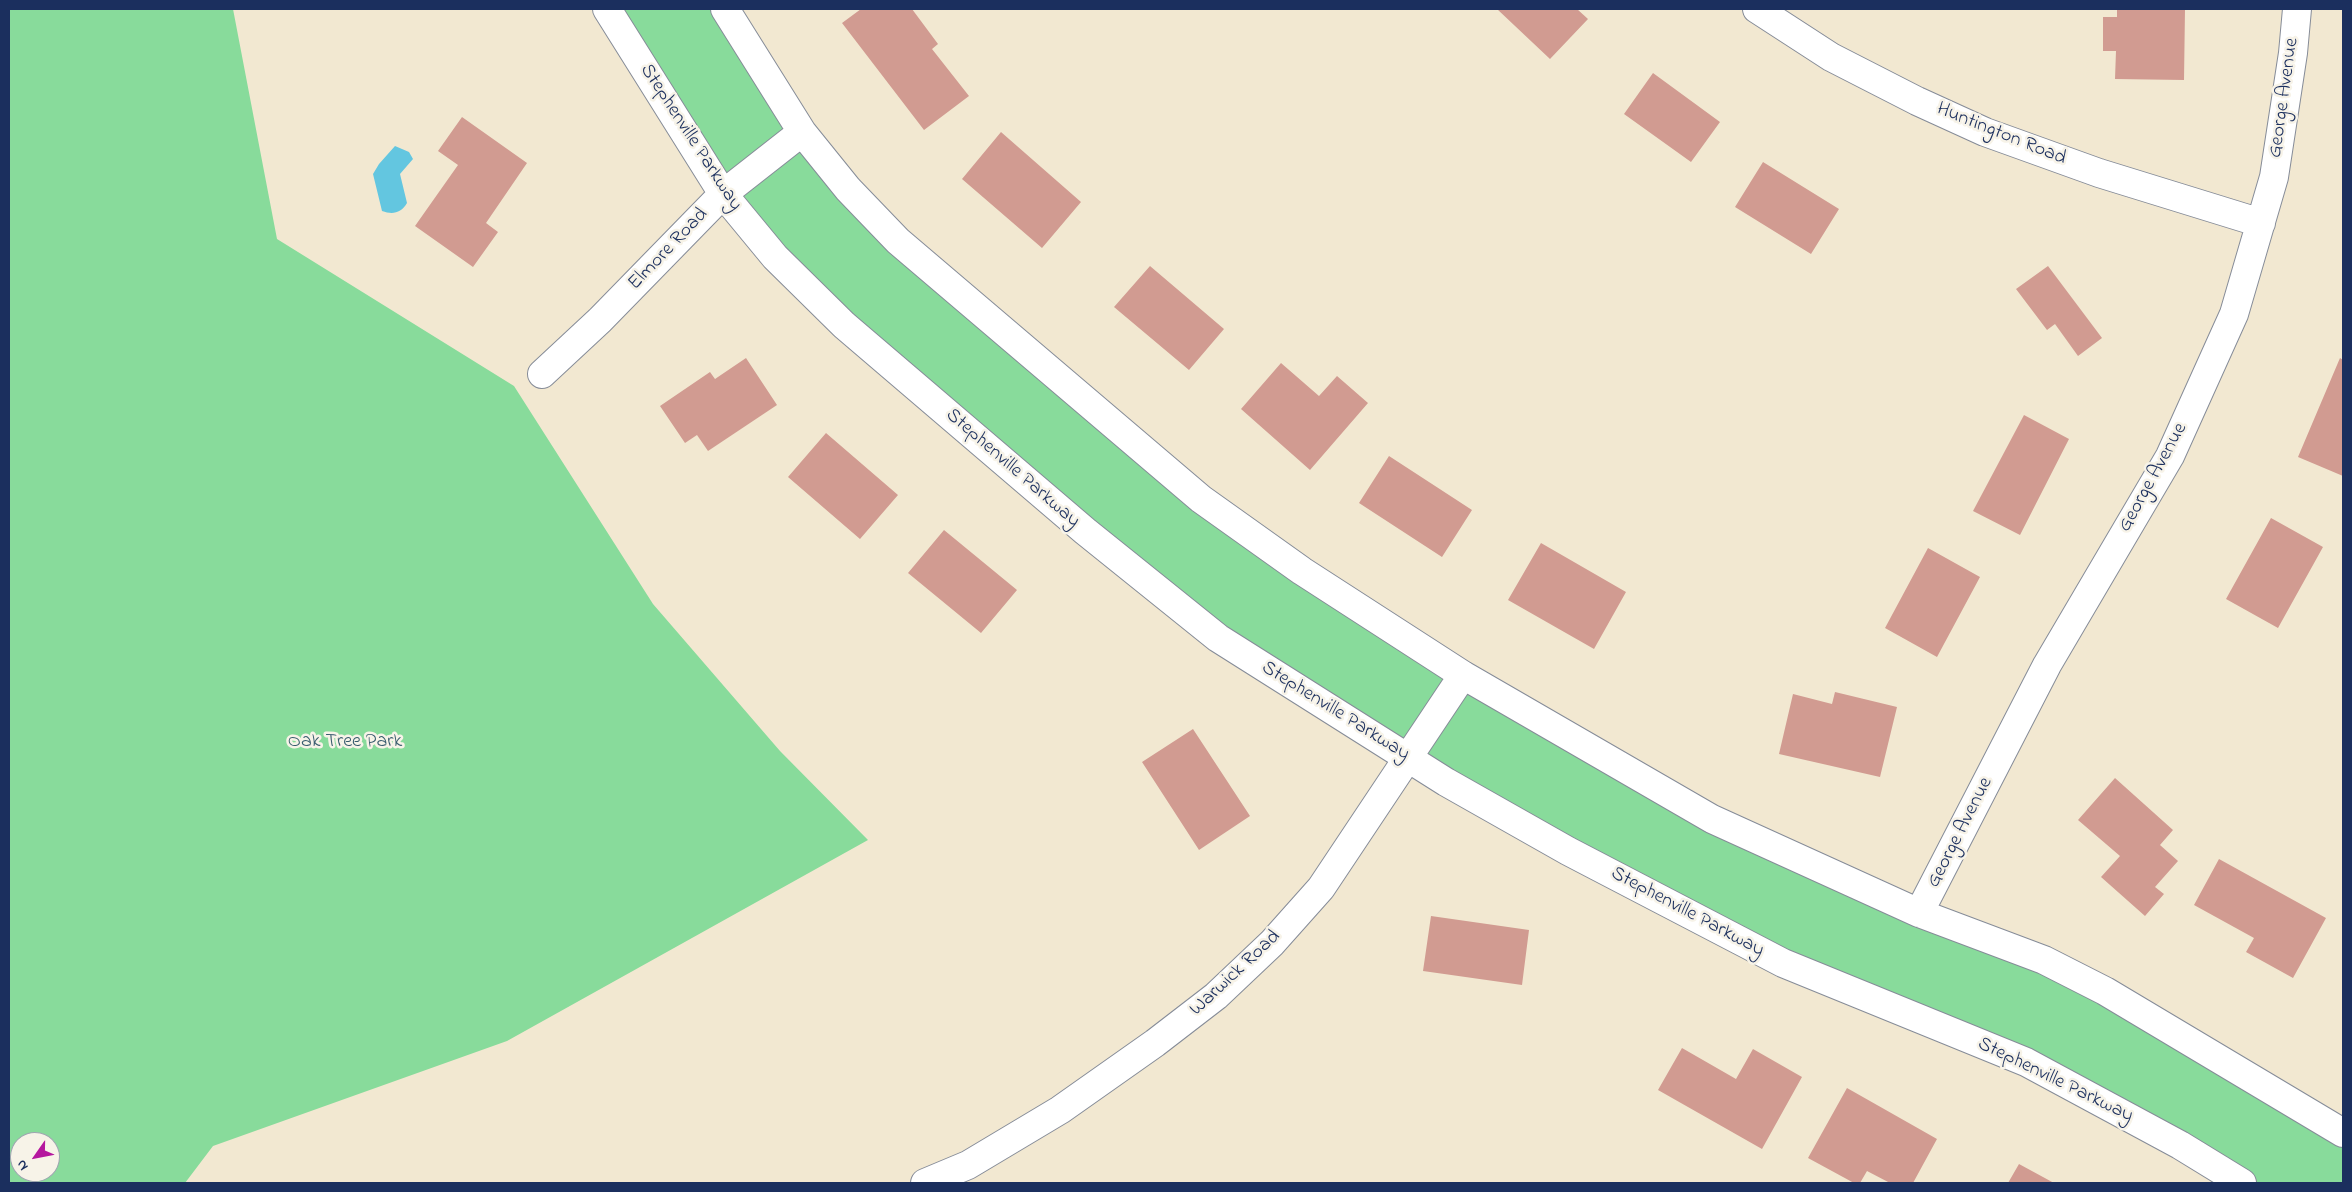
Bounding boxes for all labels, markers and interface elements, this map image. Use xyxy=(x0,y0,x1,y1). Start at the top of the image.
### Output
street label: George Avenue xyxy=(2265,36,2305,160)
street label: Stephenville Parkway xyxy=(634,60,746,216)
street label: Huntington Road xyxy=(1933,98,2069,172)
street label: Elmore Road xyxy=(624,204,714,296)
street label: Stephenville Parkway xyxy=(940,404,1084,534)
street label: George Avenue xyxy=(2114,419,2194,537)
street label: Stephenville Parkway xyxy=(1256,657,1414,767)
park label: Oak Tree Park xyxy=(288,731,402,755)
street label: George Avenue xyxy=(1923,774,1999,892)
street label: Stephenville Parkway xyxy=(1606,862,1768,964)
street label: Warwick Road xyxy=(1186,926,1286,1022)
street label: Stephenville Parkway xyxy=(1973,1033,2137,1129)
north arrow xyxy=(10,1132,60,1182)
text: N xyxy=(11,1155,34,1175)

